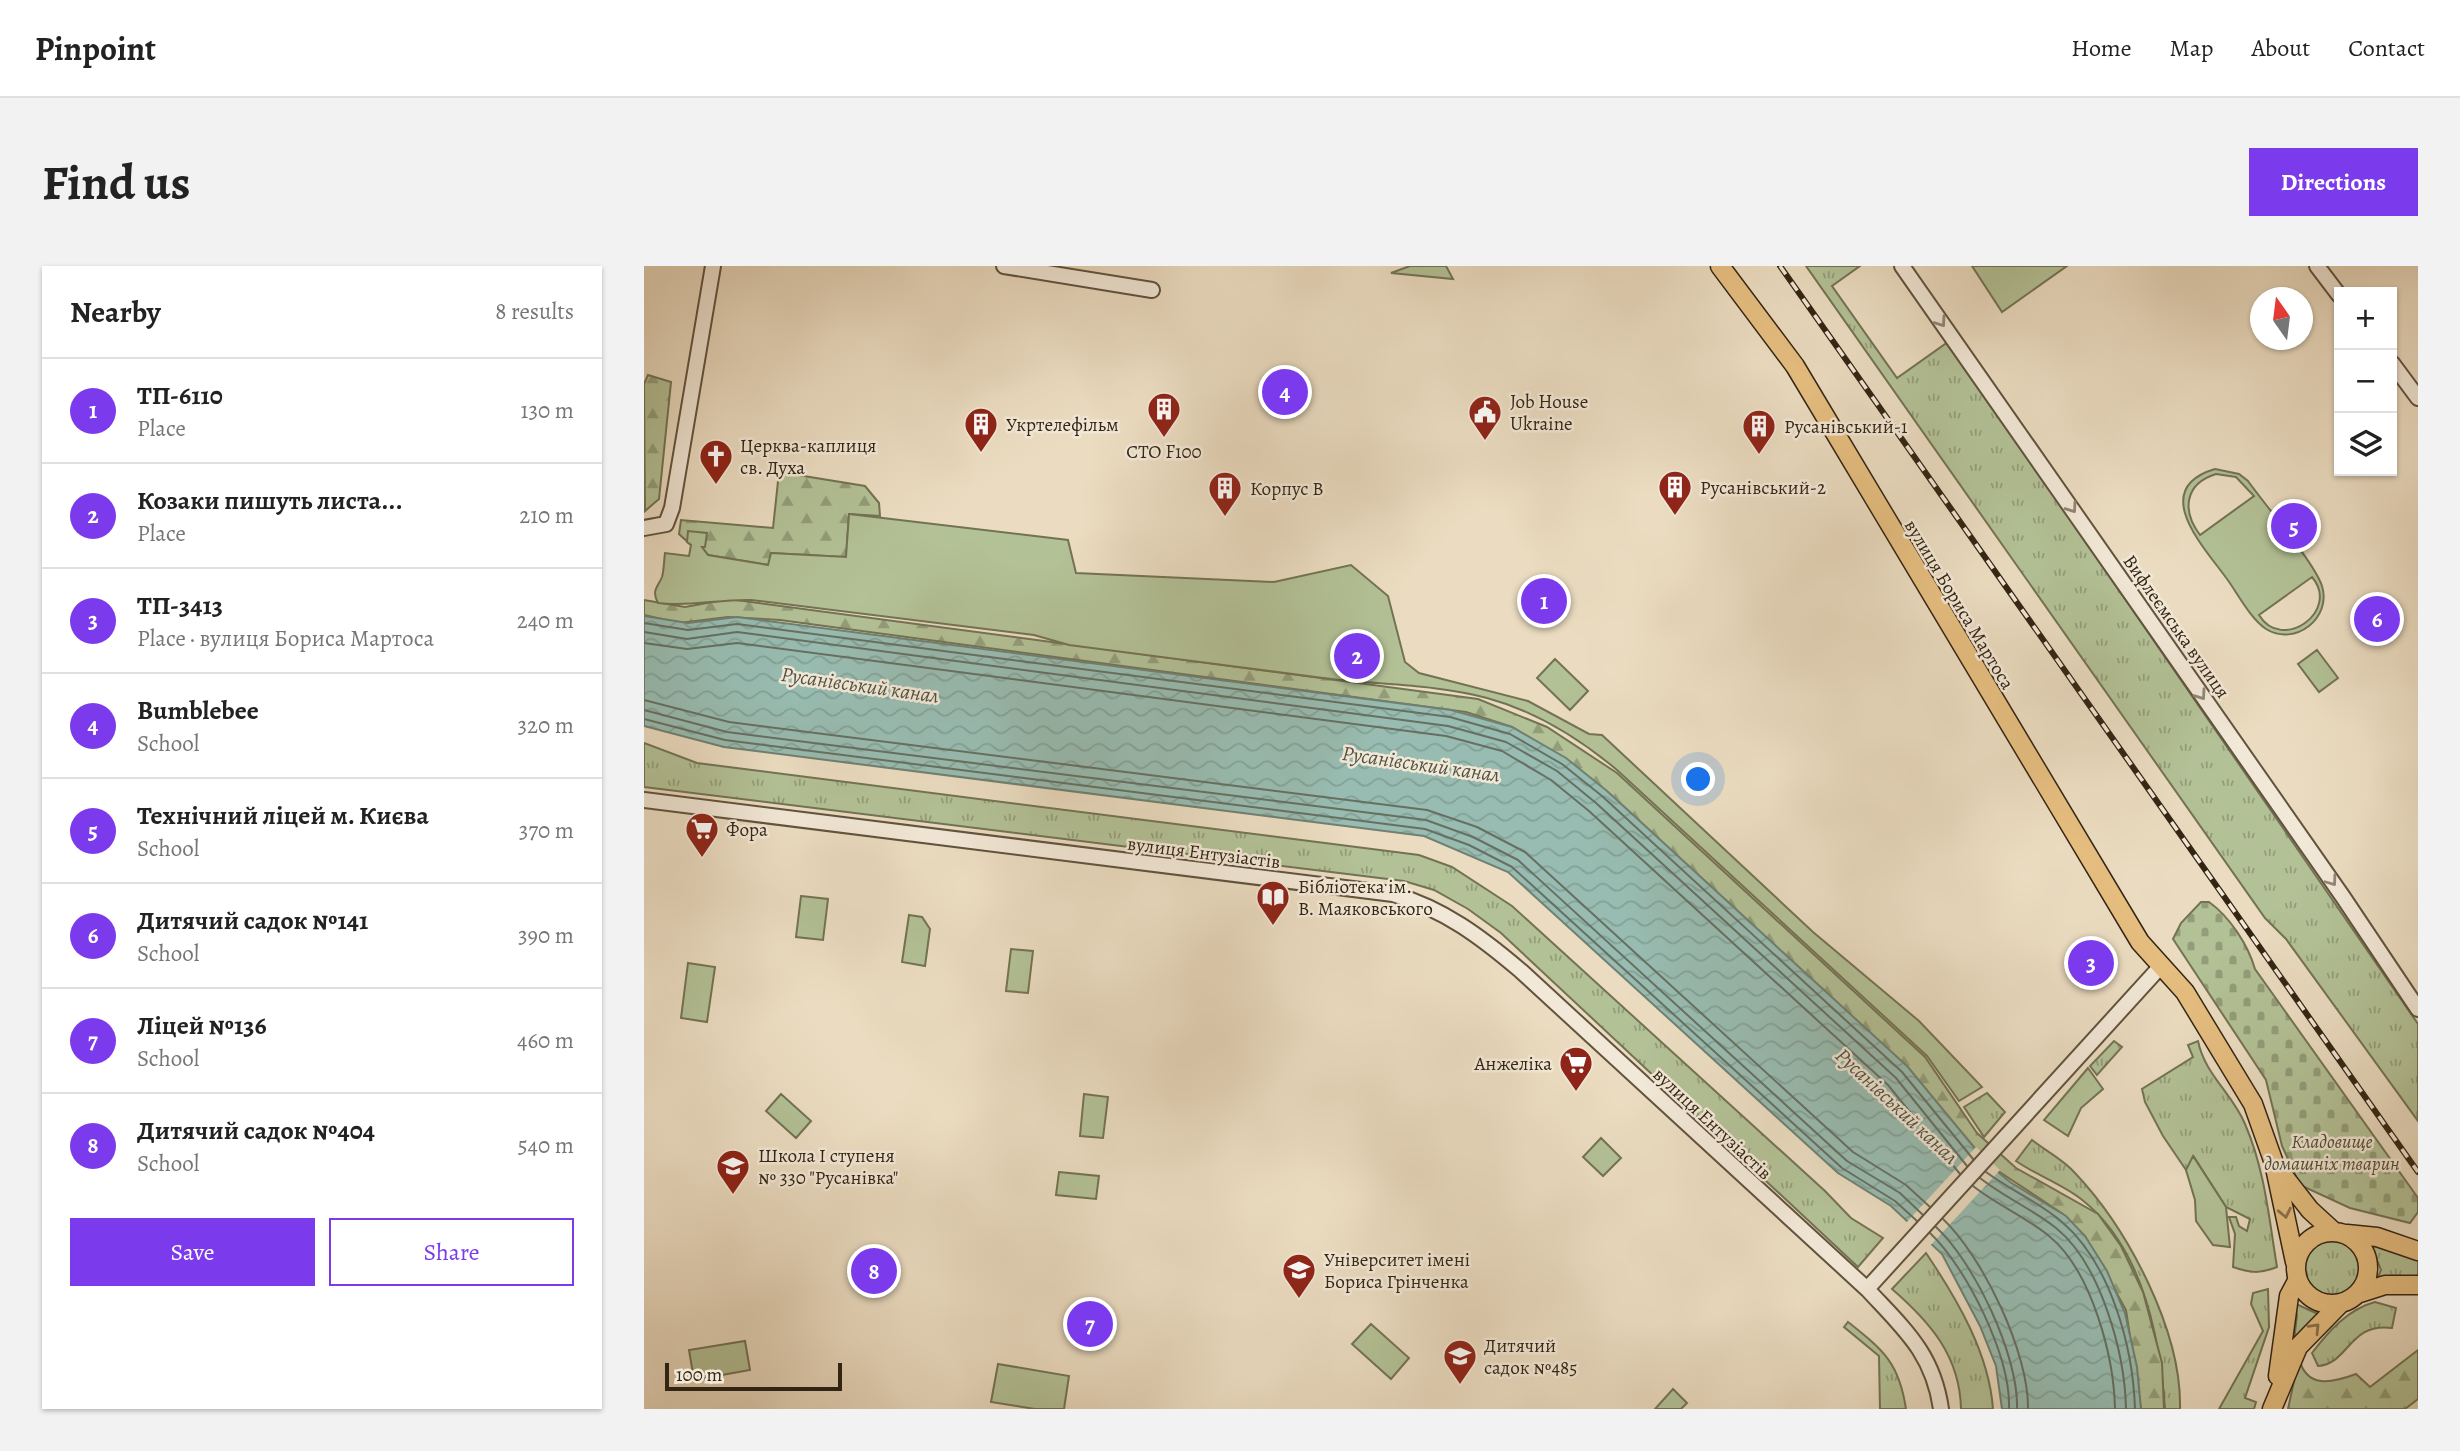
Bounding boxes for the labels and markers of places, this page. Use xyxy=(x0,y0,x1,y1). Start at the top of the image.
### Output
pin: 4 xyxy=(1262,366,1308,418)
place label: Job House Ukraine xyxy=(1510,389,1588,437)
building icon: СТО F100 xyxy=(1145,390,1183,439)
public building icon: Job House Ukraine xyxy=(1466,393,1504,442)
building icon: Укртелефільм xyxy=(962,405,1000,454)
building icon: Русанівський-1 xyxy=(1740,407,1778,456)
place label: Укртелефільм xyxy=(1006,412,1119,438)
place label: Русанівський-1 xyxy=(1784,414,1908,440)
place label: Церква-каплиця св. Духа xyxy=(740,433,876,481)
church icon: Церква-каплиця св. Духа xyxy=(697,437,735,486)
place label: СТО F100 xyxy=(1126,439,1202,465)
building icon: Русанівський-2 xyxy=(1656,468,1694,517)
building icon: Корпус В xyxy=(1206,469,1244,518)
place label: Русанівський-2 xyxy=(1700,475,1826,501)
place label: Корпус В xyxy=(1250,476,1324,502)
pin: 5 xyxy=(2271,500,2317,552)
pin: 1 xyxy=(1521,575,1567,627)
pin: 6 xyxy=(2354,593,2400,645)
pin: 2 xyxy=(1334,630,1380,682)
supermarket icon: Фора xyxy=(683,810,721,859)
place label: Фора xyxy=(726,817,768,843)
place label: Бібліотека ім. В. Маяковського xyxy=(1298,874,1433,922)
library icon: Бібліотека ім. В. Маяковського xyxy=(1254,878,1292,927)
pin: 3 xyxy=(2068,937,2114,989)
supermarket icon: Анжеліка xyxy=(1557,1044,1595,1093)
place label: Анжеліка xyxy=(1474,1051,1552,1077)
place label: Школа І ступеня № 330 "Русанівка" xyxy=(758,1143,898,1191)
school or university icon: Школа І ступеня № 330 "Русанівка" xyxy=(714,1147,752,1196)
pin: 8 xyxy=(851,1245,897,1297)
place label: Університет імені Бориса Грінченка xyxy=(1324,1247,1470,1295)
school or university icon: Університет імені Бориса Грінченка xyxy=(1280,1251,1318,1300)
pin: 7 xyxy=(1067,1298,1113,1350)
place label: Дитячий садок №485 xyxy=(1484,1333,1577,1381)
school or university icon: Дитячий садок №485 xyxy=(1441,1337,1479,1386)

